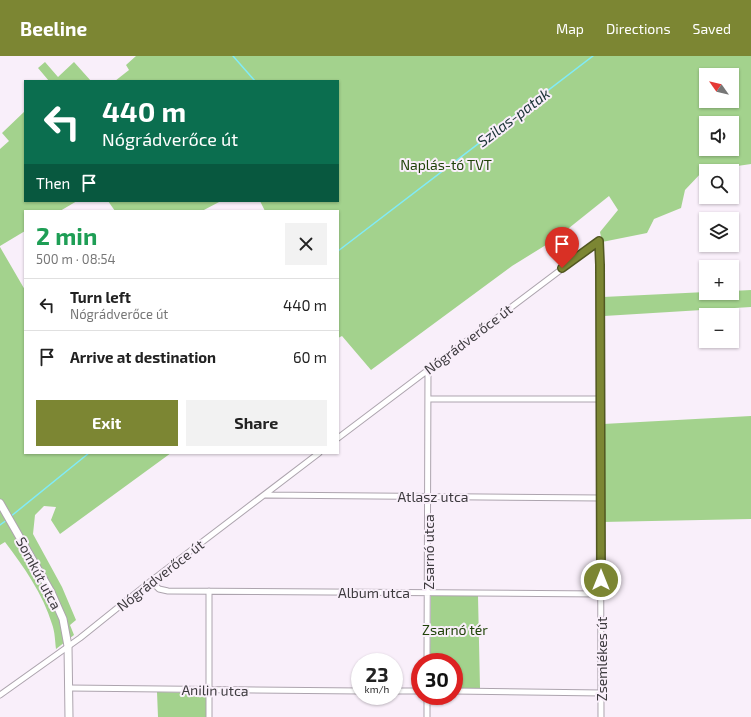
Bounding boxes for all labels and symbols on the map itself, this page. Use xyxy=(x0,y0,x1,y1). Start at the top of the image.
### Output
north arrow xyxy=(699,68,739,108)
water label: Szilas-patak xyxy=(473,84,553,150)
park label: Naplás-tó TVT xyxy=(400,156,492,173)
pin xyxy=(545,227,579,268)
street label: Nógrádverőce út xyxy=(421,300,515,378)
street label: Atlasz utca xyxy=(398,488,468,505)
street label: Zsarnó utca xyxy=(420,514,437,590)
street label: Somkút utca xyxy=(13,534,65,612)
street label: Nógrádverőce út xyxy=(113,536,207,614)
position arrow xyxy=(580,559,622,601)
street label: Album utca xyxy=(338,584,410,601)
street label: Zsemlékes út xyxy=(593,617,610,701)
park label: Zsarnó tér xyxy=(422,621,488,638)
speed limit sign: 30 xyxy=(411,653,463,705)
street label: Anilin utca xyxy=(181,681,249,699)

